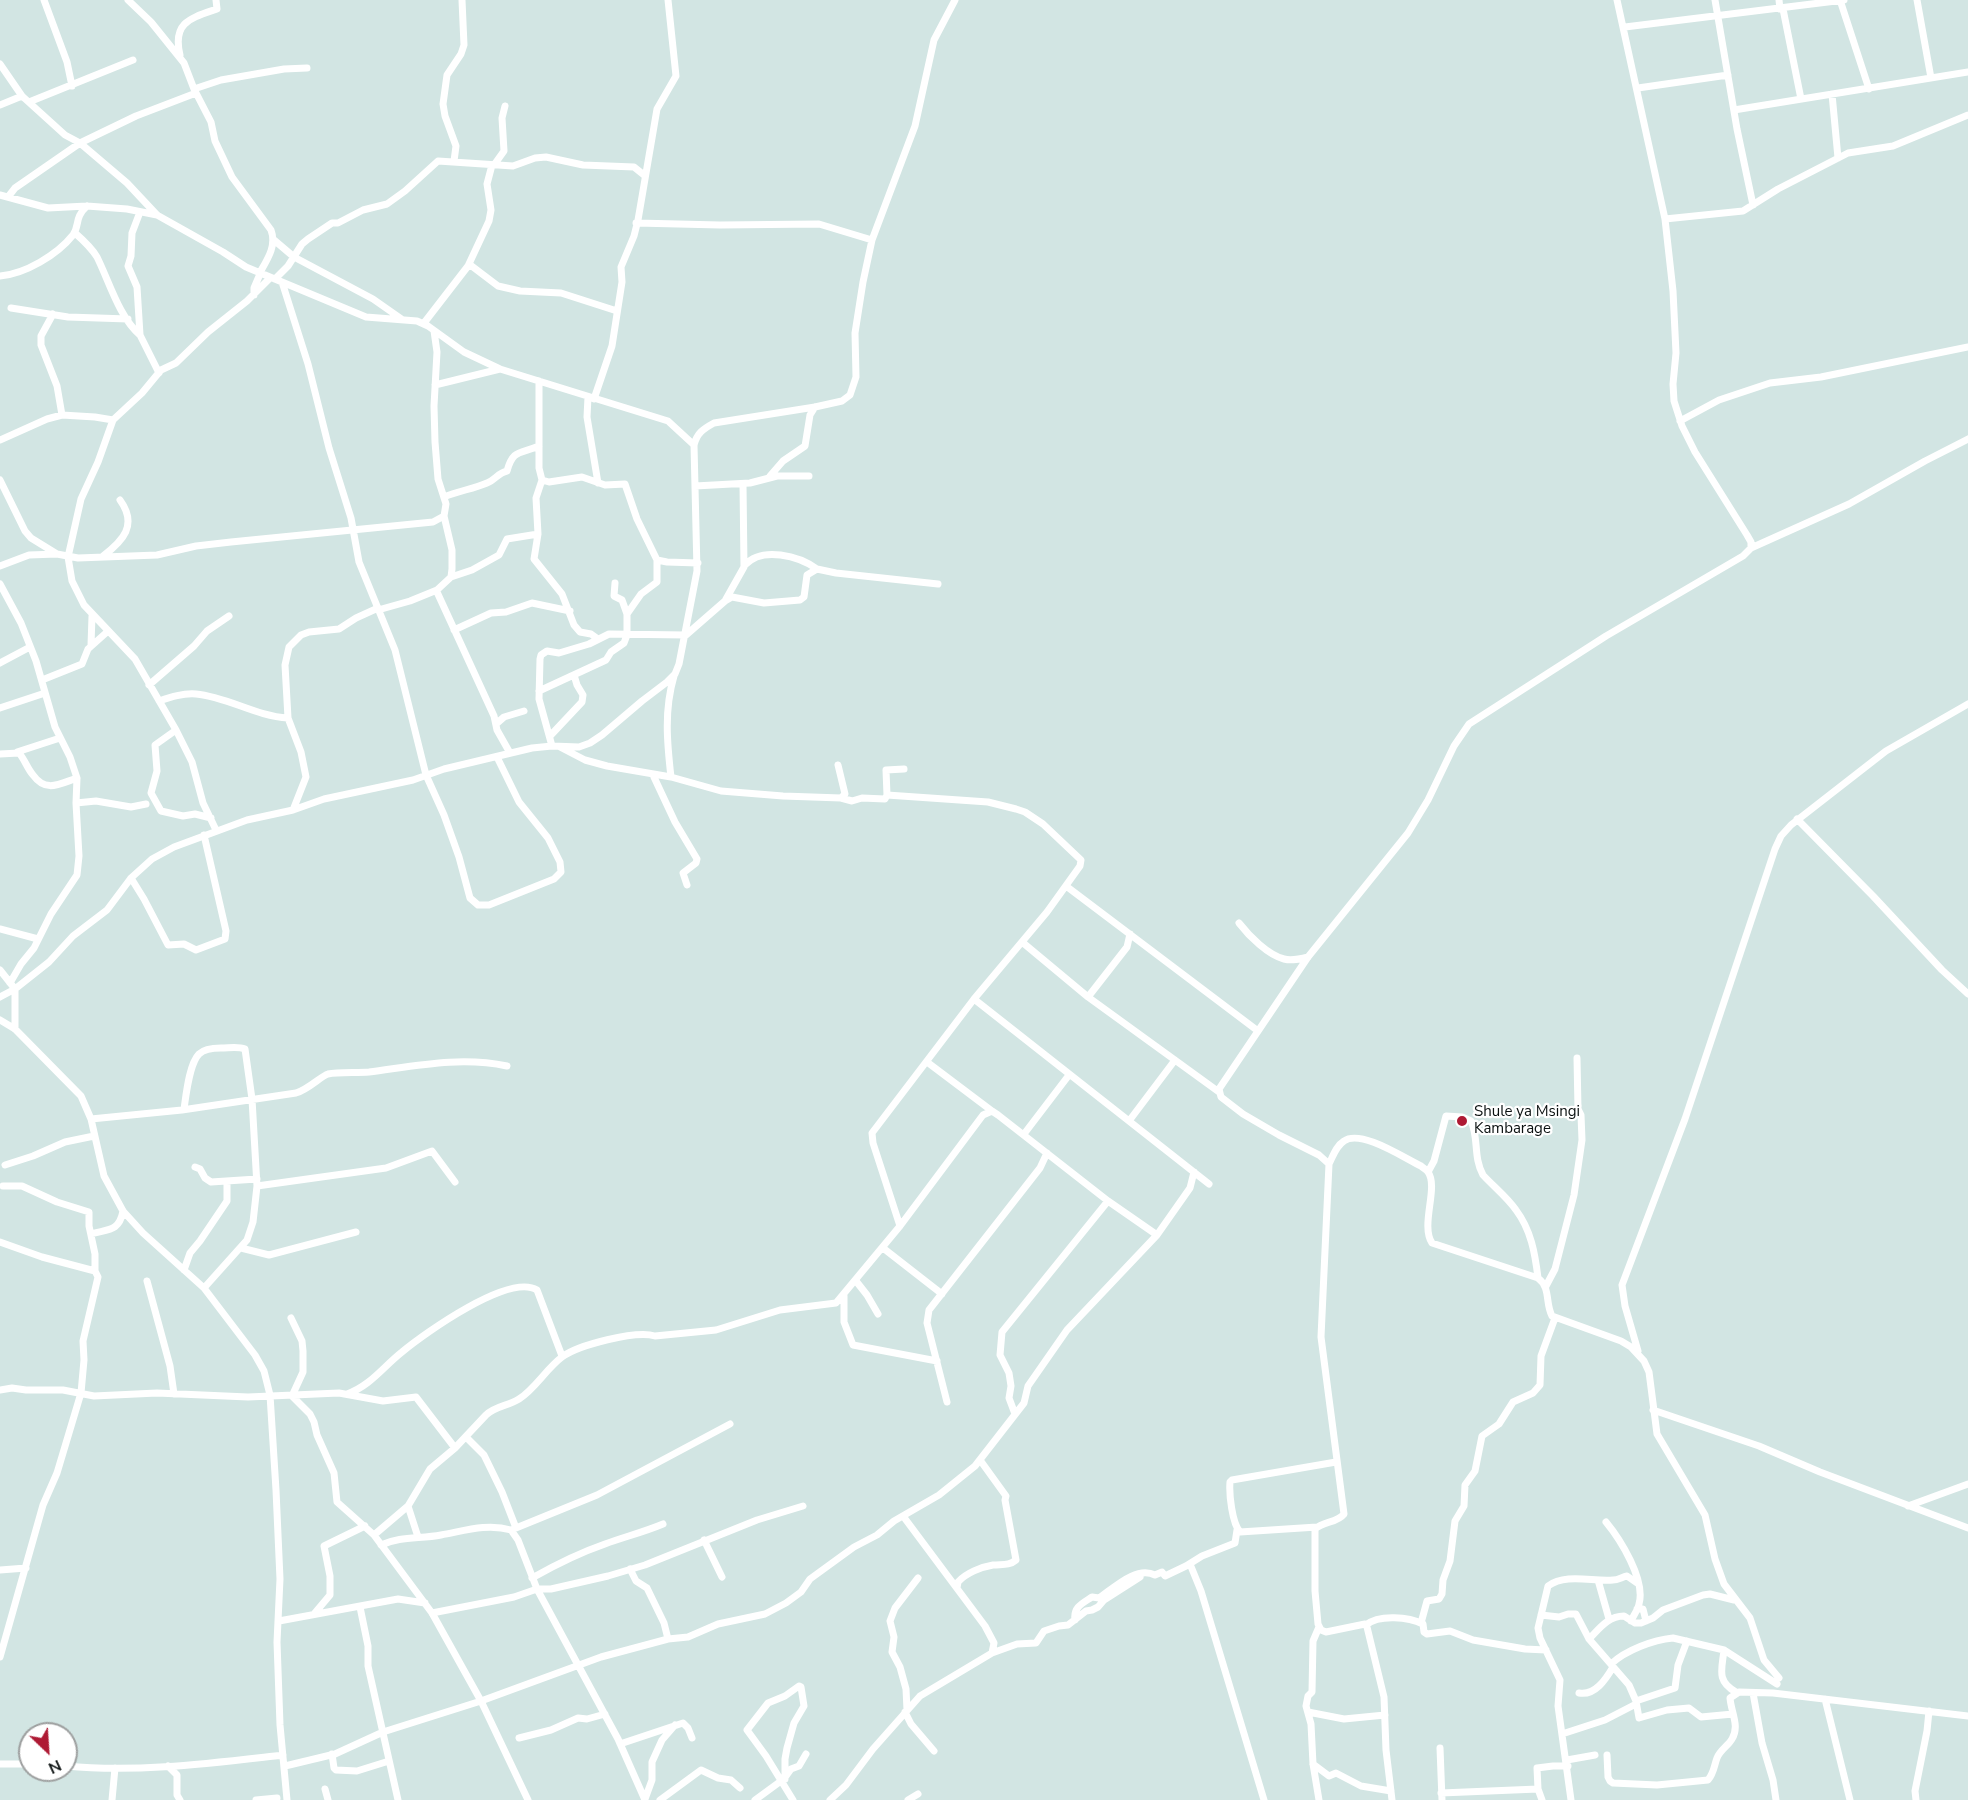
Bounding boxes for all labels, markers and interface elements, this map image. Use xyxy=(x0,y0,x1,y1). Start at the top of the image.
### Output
place label: Shule ya Msingi Kambarage xyxy=(1474,1103,1580,1138)
marker: Shule ya Msingi Kambarage xyxy=(1455,1114,1469,1128)
north arrow xyxy=(18,1722,78,1782)
text: N xyxy=(45,1754,65,1779)

